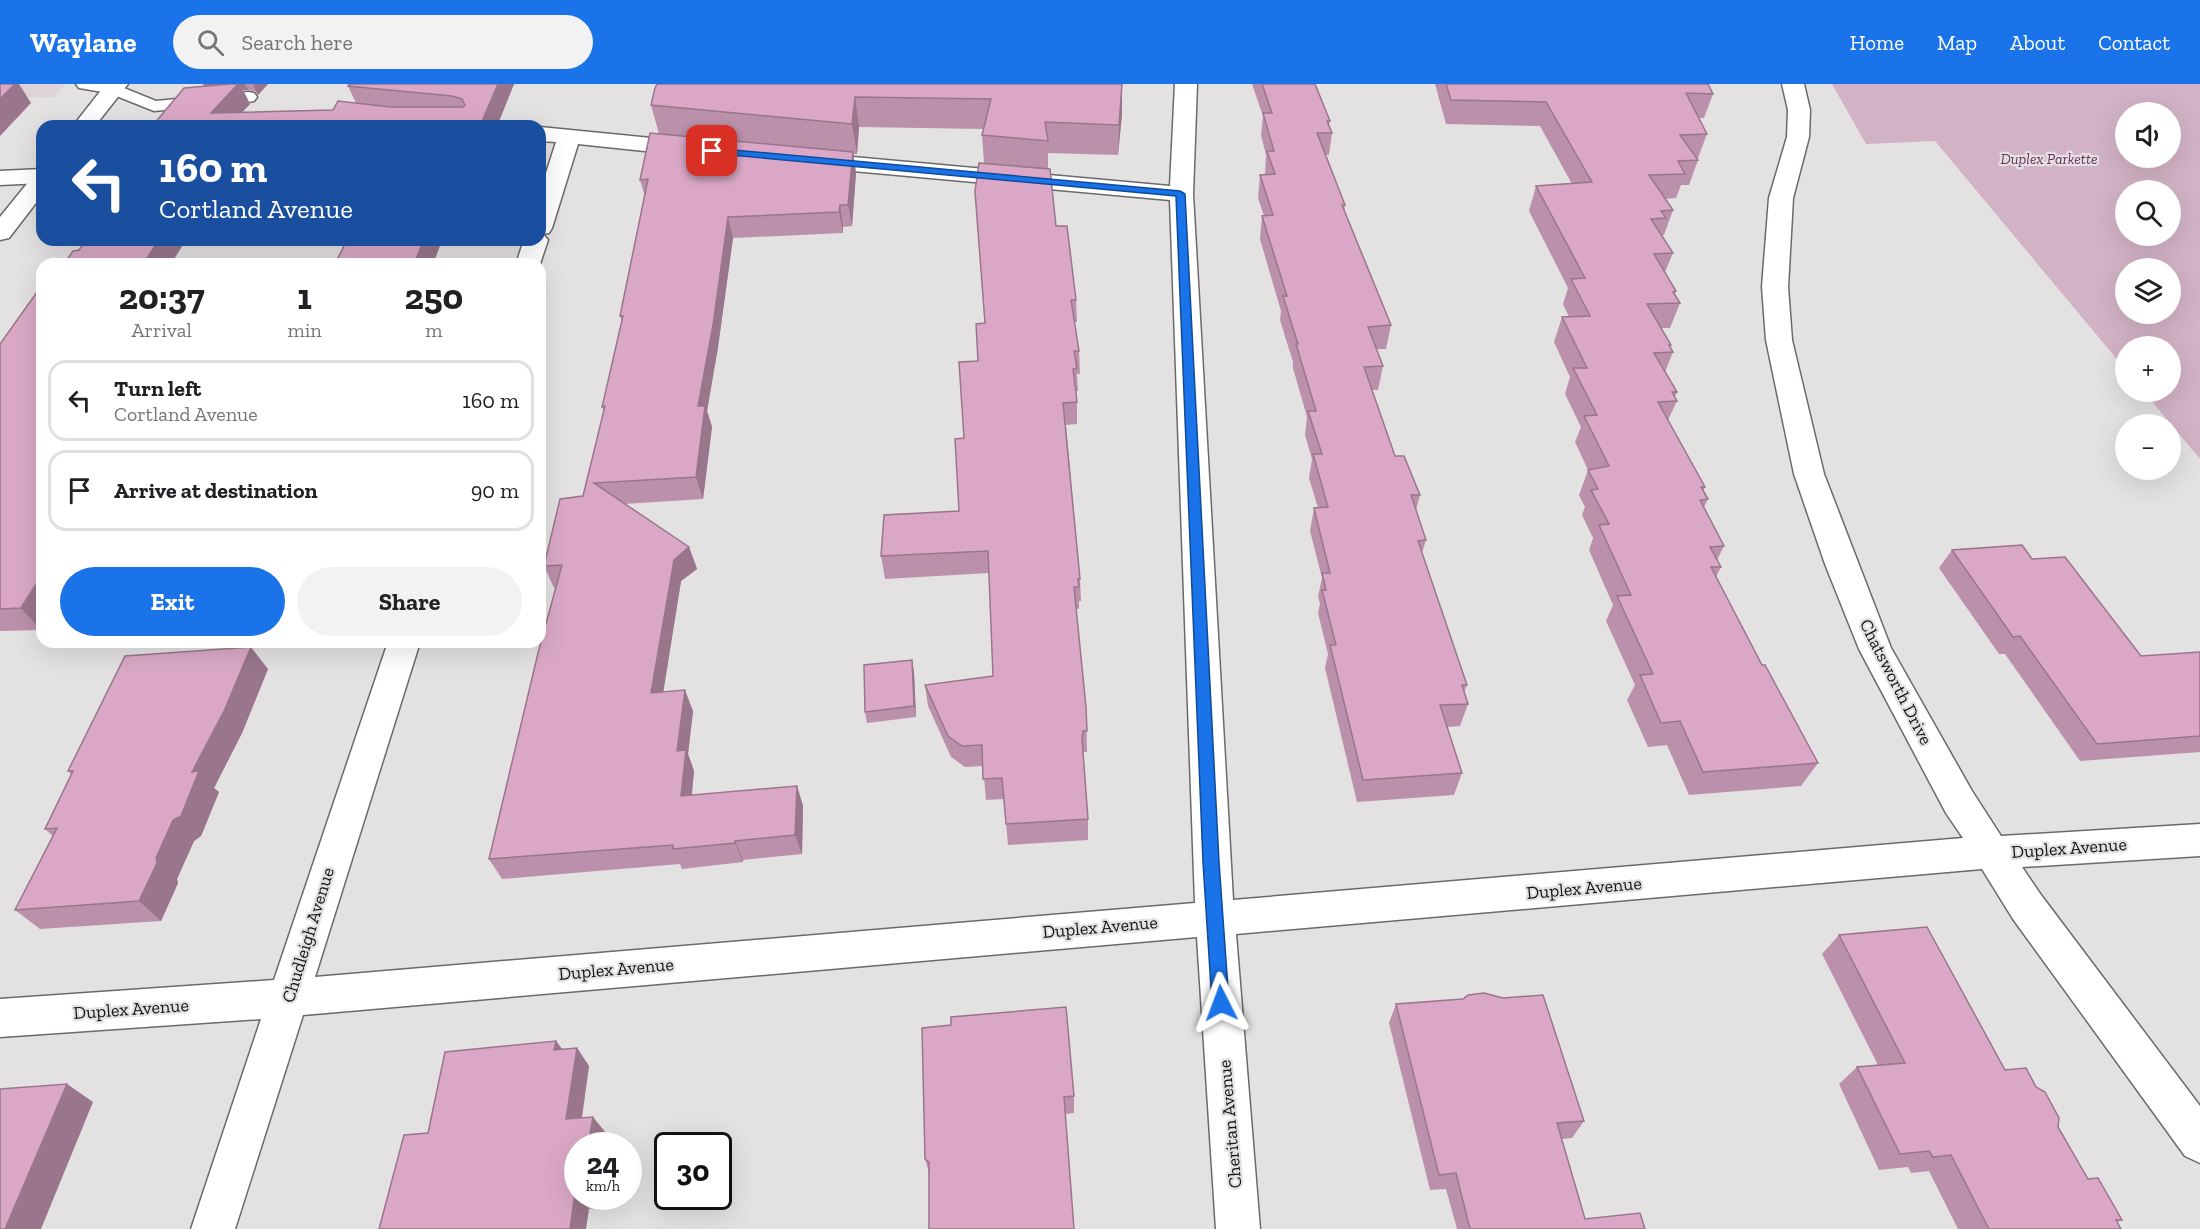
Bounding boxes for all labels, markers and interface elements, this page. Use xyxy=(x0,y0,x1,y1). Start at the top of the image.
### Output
search box xyxy=(173,15,593,69)
text: Waylane xyxy=(30,26,137,59)
icon: search xyxy=(194,26,227,59)
text: Search here xyxy=(242,29,353,56)
text: Home xyxy=(1850,30,1904,55)
text: Map xyxy=(1937,30,1977,55)
text: About xyxy=(2010,30,2065,55)
text: Contact xyxy=(2098,30,2170,55)
map controls xyxy=(2115,102,2181,480)
button: sound xyxy=(2115,102,2181,168)
pin xyxy=(686,125,737,176)
icon: arrive xyxy=(695,134,728,167)
text: 160 m xyxy=(159,142,267,193)
icon: left xyxy=(60,144,138,222)
park label: Duplex Parkette xyxy=(2000,150,2098,168)
button: search xyxy=(2115,180,2181,246)
text: Cortland Avenue xyxy=(159,193,353,225)
button: layers xyxy=(2115,258,2181,324)
text: 20:37 xyxy=(119,275,205,318)
text: 1 xyxy=(297,275,312,318)
text: 250 xyxy=(404,275,463,318)
text: Arrival xyxy=(132,318,192,342)
text: min xyxy=(287,318,322,342)
text: m xyxy=(425,318,442,342)
button: + xyxy=(2115,336,2181,402)
text: Turn left xyxy=(114,375,201,402)
icon: left xyxy=(63,384,96,417)
text: 160 m xyxy=(462,387,519,414)
text: Cortland Avenue xyxy=(114,402,258,426)
button: − xyxy=(2115,414,2181,480)
icon: arrive xyxy=(63,474,96,507)
text: Arrive at destination xyxy=(114,477,317,504)
text: 90 m xyxy=(471,477,519,504)
button: Exit xyxy=(60,567,285,636)
button: Share xyxy=(297,567,522,636)
street label: Chatsworth Drive xyxy=(1855,615,1937,749)
street label: Duplex Avenue xyxy=(2011,833,2127,863)
street label: Chudleigh Avenue xyxy=(277,865,339,1005)
street label: Duplex Avenue xyxy=(1525,872,1643,904)
street label: Duplex Avenue xyxy=(1041,911,1159,943)
street label: Duplex Avenue xyxy=(557,953,675,985)
position arrow xyxy=(1189,971,1253,1035)
street label: Duplex Avenue xyxy=(73,994,189,1024)
street label: Cheritan Avenue xyxy=(1213,1059,1247,1189)
speed limit sign: 30 xyxy=(654,1132,732,1210)
text: 24 xyxy=(586,1146,620,1182)
text: km/h xyxy=(586,1177,620,1195)

